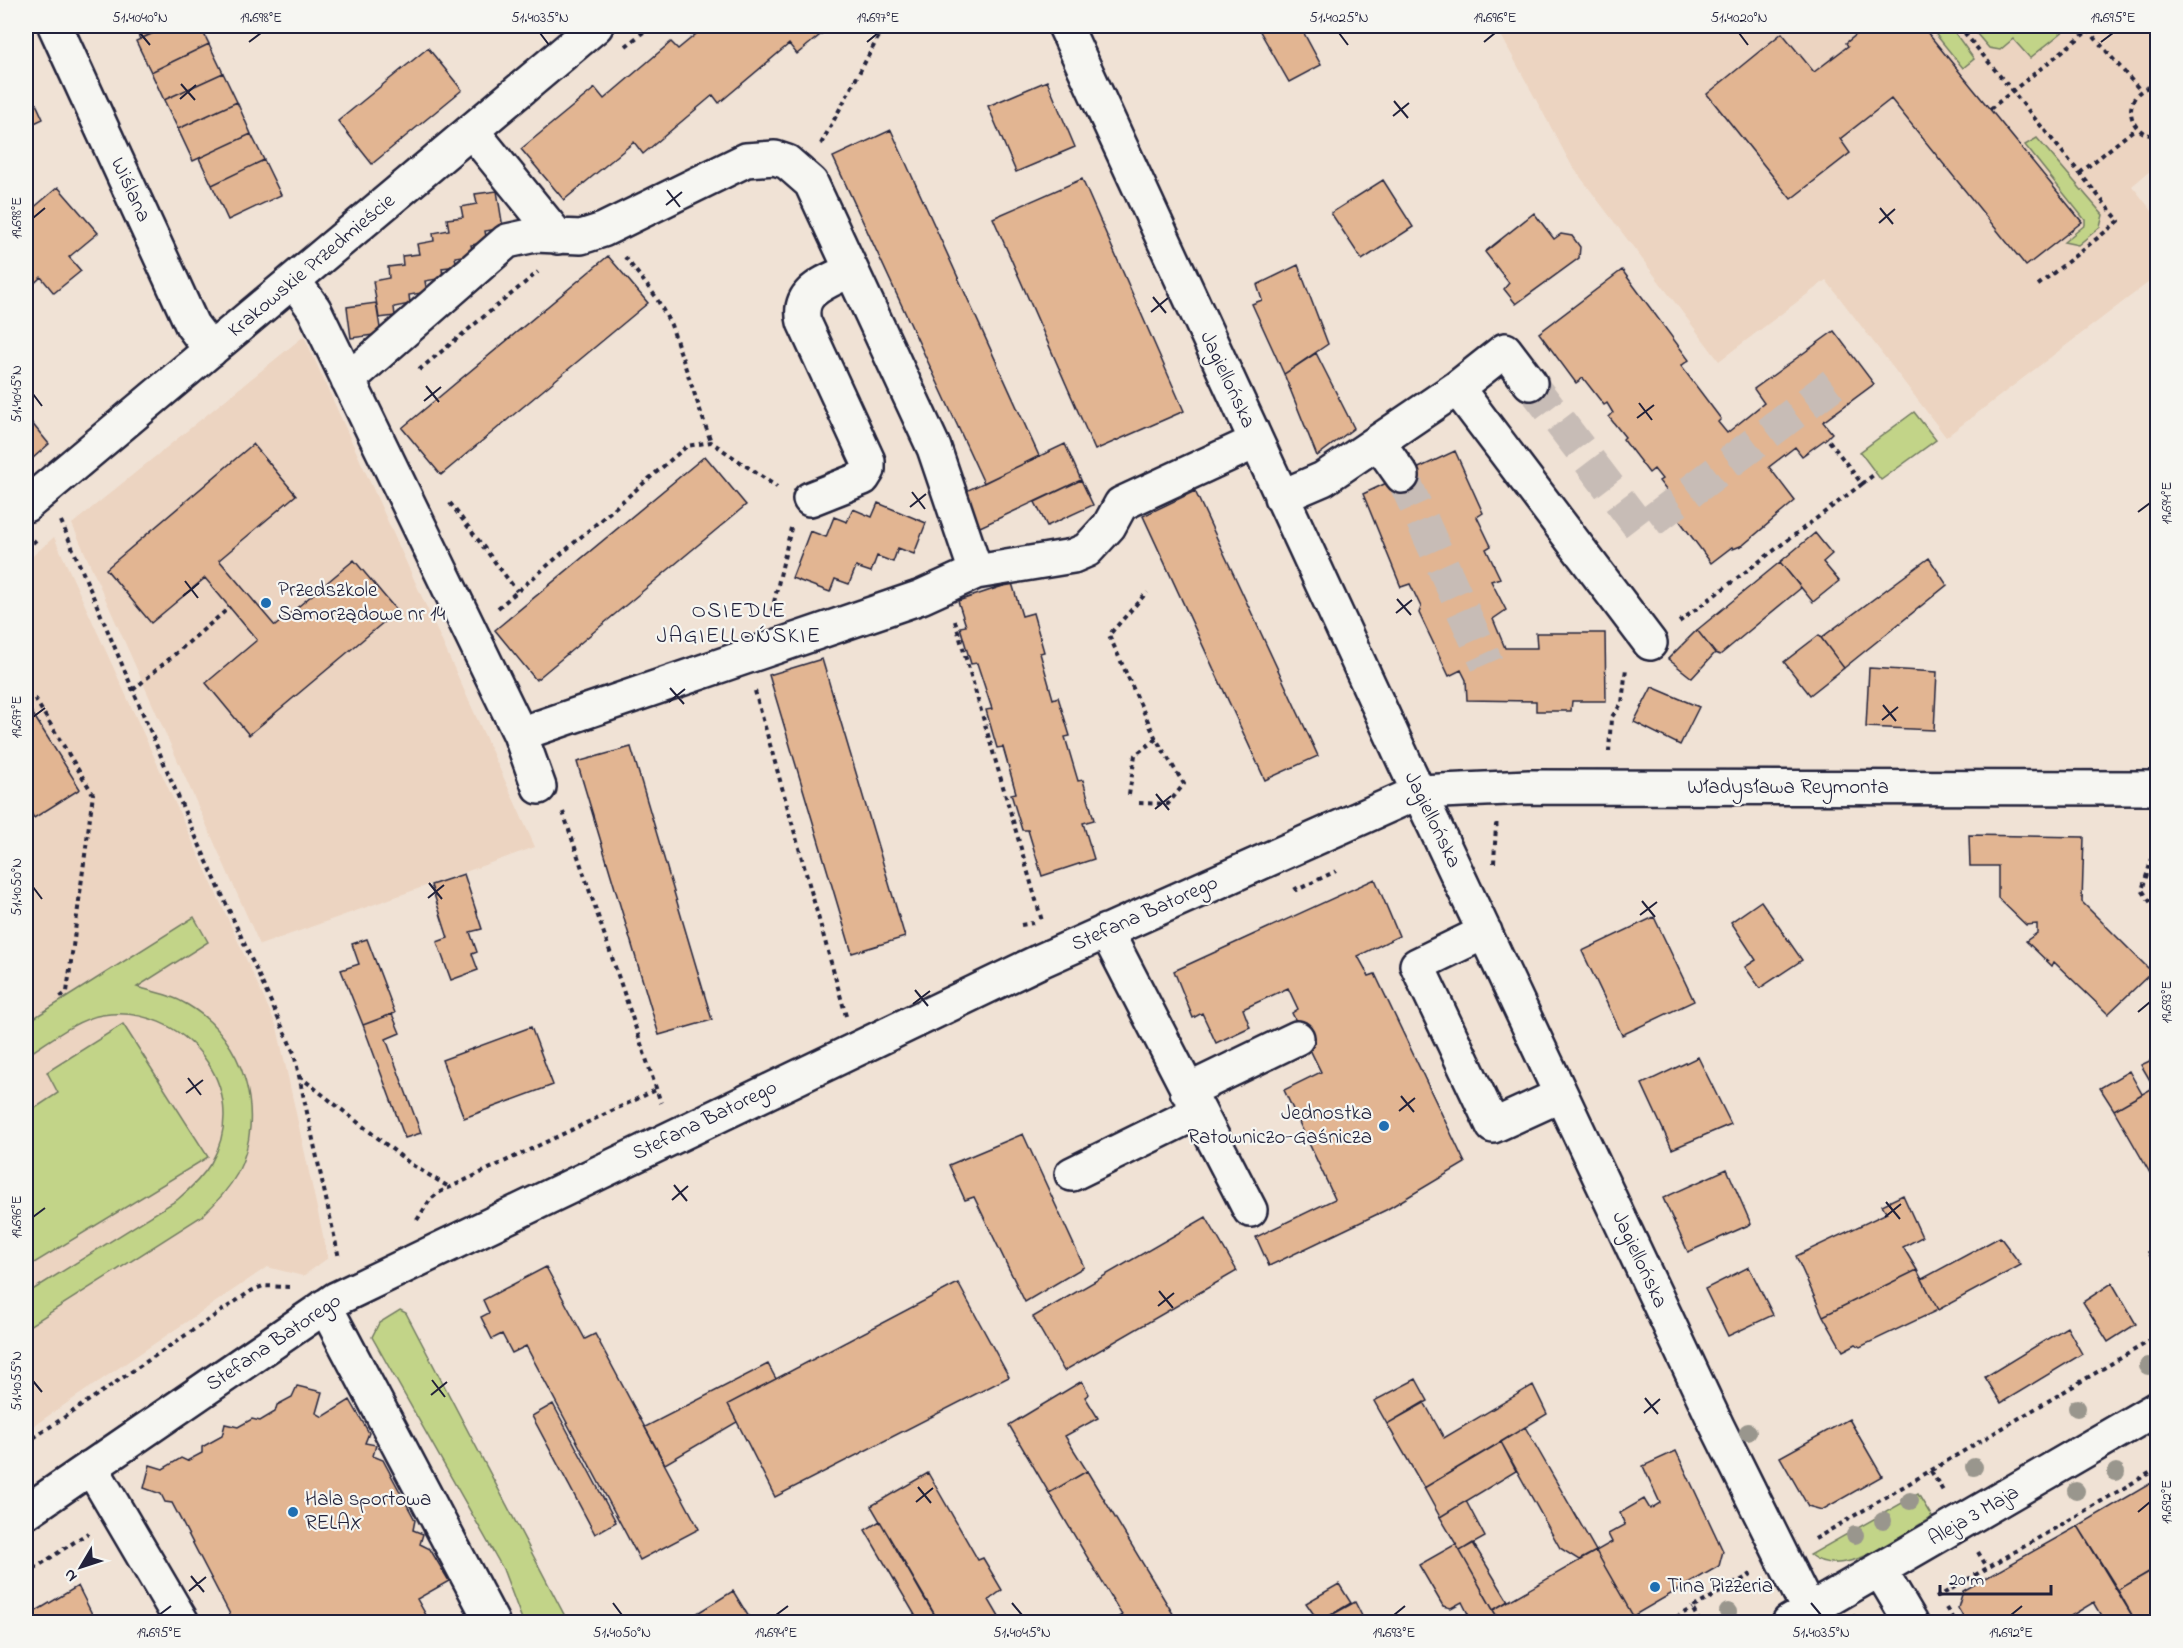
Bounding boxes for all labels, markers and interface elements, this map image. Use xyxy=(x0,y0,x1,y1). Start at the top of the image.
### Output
text: 51.4040°N xyxy=(112,7,168,29)
text: 19.698°E xyxy=(240,7,282,29)
text: 51.4035°N xyxy=(511,7,569,29)
text: 19.697°E xyxy=(857,7,899,29)
text: 51.4025°N xyxy=(1309,7,1369,29)
text: 19.696°E xyxy=(1473,7,1517,29)
text: 51.4020°N xyxy=(1710,7,1768,29)
text: 19.695°E xyxy=(2090,7,2136,29)
street label: Wiślana xyxy=(102,153,158,227)
street label: Krakowskie Przedmieście xyxy=(222,187,403,345)
text: 19.698°E xyxy=(6,197,28,239)
street label: Jagiellońska xyxy=(1190,327,1263,434)
text: 51.4045°N xyxy=(6,365,28,423)
text: 19.694°E xyxy=(2156,482,2178,524)
place label: Przedszkole Samorządowe nr 14 xyxy=(278,576,446,630)
marker: Przedszkole Samorządowe nr 14 xyxy=(259,596,273,610)
district label: OSIEDLE JAGIELLOŃSKIE xyxy=(657,596,821,653)
text: 19.697°E xyxy=(6,696,28,738)
street label: Jagiellońska xyxy=(1394,767,1468,874)
street label: Władysława Reymonta xyxy=(1687,773,1889,805)
text: 51.4050°N xyxy=(6,858,28,916)
street label: Stefana Batorego xyxy=(1067,868,1224,962)
text: 19.693°E xyxy=(2156,981,2178,1023)
street label: Stefana Batorego xyxy=(628,1073,783,1171)
place label: Jednostka Ratowniczo-Gaśnicza xyxy=(1187,1099,1372,1153)
marker: Jednostka Ratowniczo-Gaśnicza xyxy=(1377,1119,1391,1133)
text: 19.696°E xyxy=(6,1195,28,1239)
street label: Jagiellońska xyxy=(1602,1207,1675,1314)
street label: Stefana Batorego xyxy=(200,1286,349,1401)
text: 51.4055°N xyxy=(6,1351,28,1411)
street label: Aleja 3 Maja xyxy=(1923,1478,2025,1554)
text: 19.692°E xyxy=(2156,1480,2178,1524)
place label: Hala sportowa RELAX xyxy=(305,1485,431,1539)
marker: Hala sportowa RELAX xyxy=(286,1505,300,1519)
north arrow xyxy=(51,1537,111,1597)
scale bar xyxy=(1940,1558,2051,1596)
text: N xyxy=(58,1563,84,1587)
text: 20 m xyxy=(1949,1568,1984,1594)
place label: Tina Pizzeria xyxy=(1667,1572,1773,1602)
marker: Tina Pizzeria xyxy=(1648,1580,1662,1594)
text: 19.695°E xyxy=(136,1622,182,1644)
text: 51.4050°N xyxy=(593,1622,651,1644)
text: 19.694°E xyxy=(755,1622,797,1644)
text: 51.4045°N xyxy=(993,1622,1051,1644)
text: 19.693°E xyxy=(1373,1622,1415,1644)
text: 51.4035°N xyxy=(1792,1622,1850,1644)
text: 19.692°E xyxy=(1989,1622,2033,1644)

